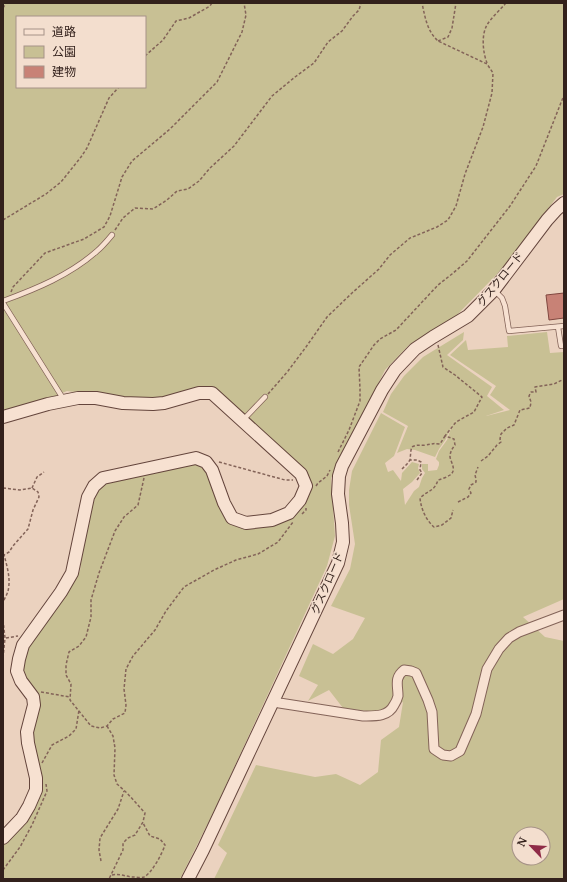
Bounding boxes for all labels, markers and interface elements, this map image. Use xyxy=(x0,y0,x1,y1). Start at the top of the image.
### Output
legend xyxy=(16,16,146,88)
text: 道路 xyxy=(52,23,76,40)
text: 公園 xyxy=(52,43,76,60)
text: 建物 xyxy=(52,63,76,80)
street label: グスクロード xyxy=(473,248,526,309)
street label: グスクロード xyxy=(307,549,346,616)
north arrow xyxy=(511,826,551,866)
text: N xyxy=(513,834,530,849)

